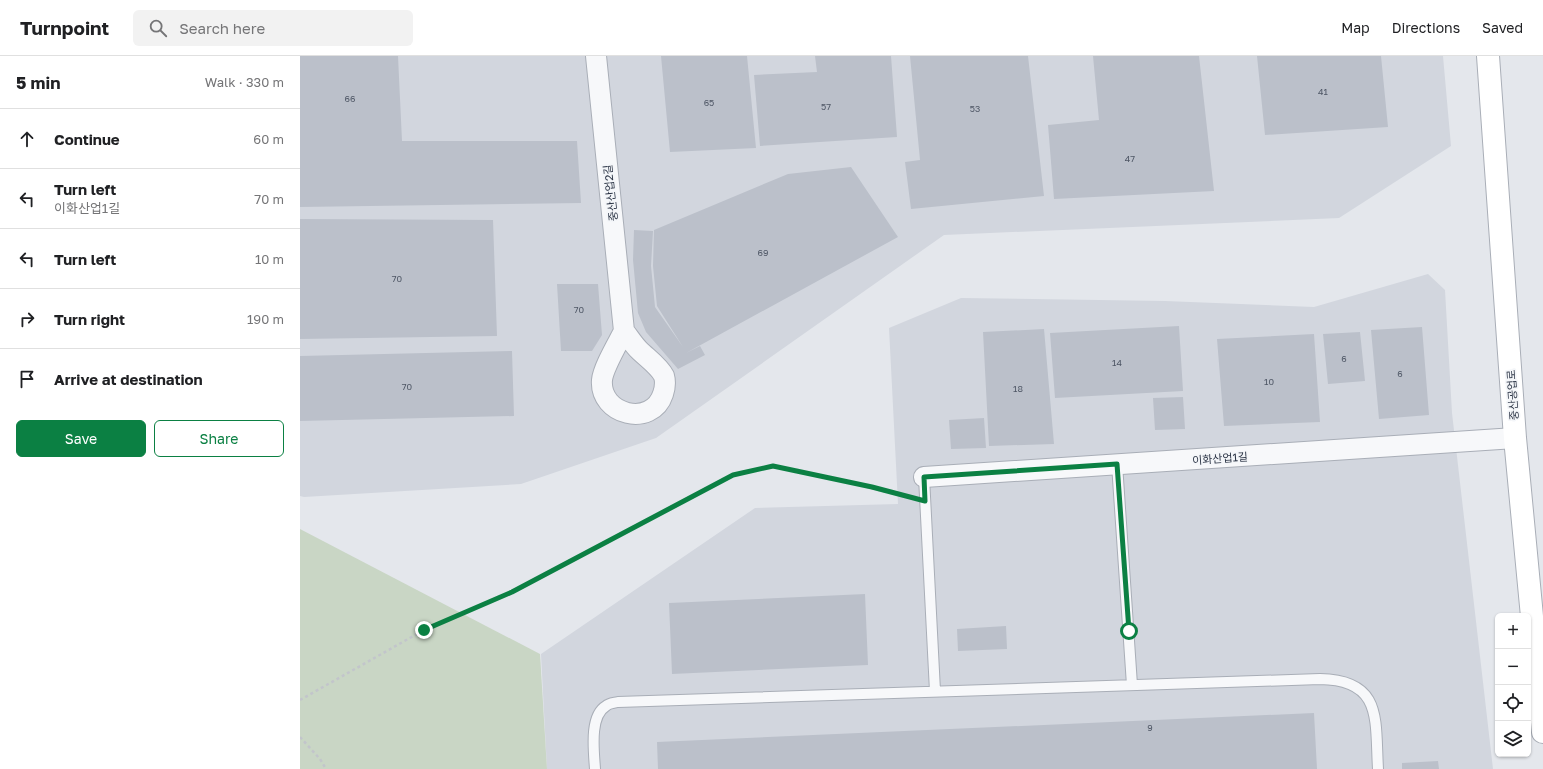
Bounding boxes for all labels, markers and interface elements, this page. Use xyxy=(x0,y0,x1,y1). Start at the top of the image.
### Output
search box xyxy=(133,10,413,46)
text: Turnpoint xyxy=(20,16,109,39)
icon: search xyxy=(147,17,169,39)
text: Search here xyxy=(179,19,265,37)
text: Map xyxy=(1341,19,1370,36)
text: Directions xyxy=(1392,19,1460,36)
text: Saved xyxy=(1482,19,1523,36)
text: 5 min xyxy=(16,72,60,93)
text: Walk · 330 m xyxy=(205,74,284,90)
house number: 41 xyxy=(1318,86,1329,97)
house number: 66 xyxy=(345,93,355,104)
house number: 65 xyxy=(704,97,714,108)
house number: 57 xyxy=(821,101,831,112)
house number: 53 xyxy=(970,103,980,114)
icon: ahead xyxy=(16,128,38,150)
text: Continue xyxy=(54,130,120,148)
text: 60 m xyxy=(253,131,284,147)
house number: 47 xyxy=(1125,153,1135,164)
street label: 중산산업2길 xyxy=(601,164,619,222)
text: Turn left xyxy=(54,180,116,198)
icon: left xyxy=(16,188,38,210)
text: 70 m xyxy=(254,191,284,207)
text: 이화산업1길 xyxy=(54,200,120,216)
house number: 69 xyxy=(758,247,768,258)
icon: left xyxy=(16,248,38,270)
text: Turn left xyxy=(54,250,116,268)
text: 10 m xyxy=(255,251,284,267)
house number: 70 xyxy=(392,273,403,284)
house number: 70 xyxy=(574,304,585,315)
icon: right xyxy=(16,308,38,330)
text: Turn right xyxy=(54,310,125,328)
text: 190 m xyxy=(247,311,284,327)
house number: 6 xyxy=(1341,353,1347,364)
house number: 14 xyxy=(1112,357,1122,368)
icon: arrive xyxy=(16,368,38,390)
house number: 6 xyxy=(1397,368,1403,379)
street label: 중산공업로 xyxy=(1504,369,1520,421)
text: Arrive at destination xyxy=(54,370,203,388)
house number: 10 xyxy=(1264,376,1274,387)
house number: 70 xyxy=(402,381,413,392)
house number: 18 xyxy=(1013,383,1023,394)
button: Save xyxy=(16,420,146,457)
button: Share xyxy=(154,420,284,457)
street label: 이화산업1길 xyxy=(1192,450,1248,466)
map controls xyxy=(1495,613,1531,757)
button: + xyxy=(1495,613,1531,649)
route end xyxy=(415,621,433,639)
route start xyxy=(1120,622,1138,640)
button: − xyxy=(1495,649,1531,685)
button: locate xyxy=(1495,685,1531,721)
button: layers xyxy=(1495,721,1531,757)
house number: 9 xyxy=(1147,722,1153,733)

